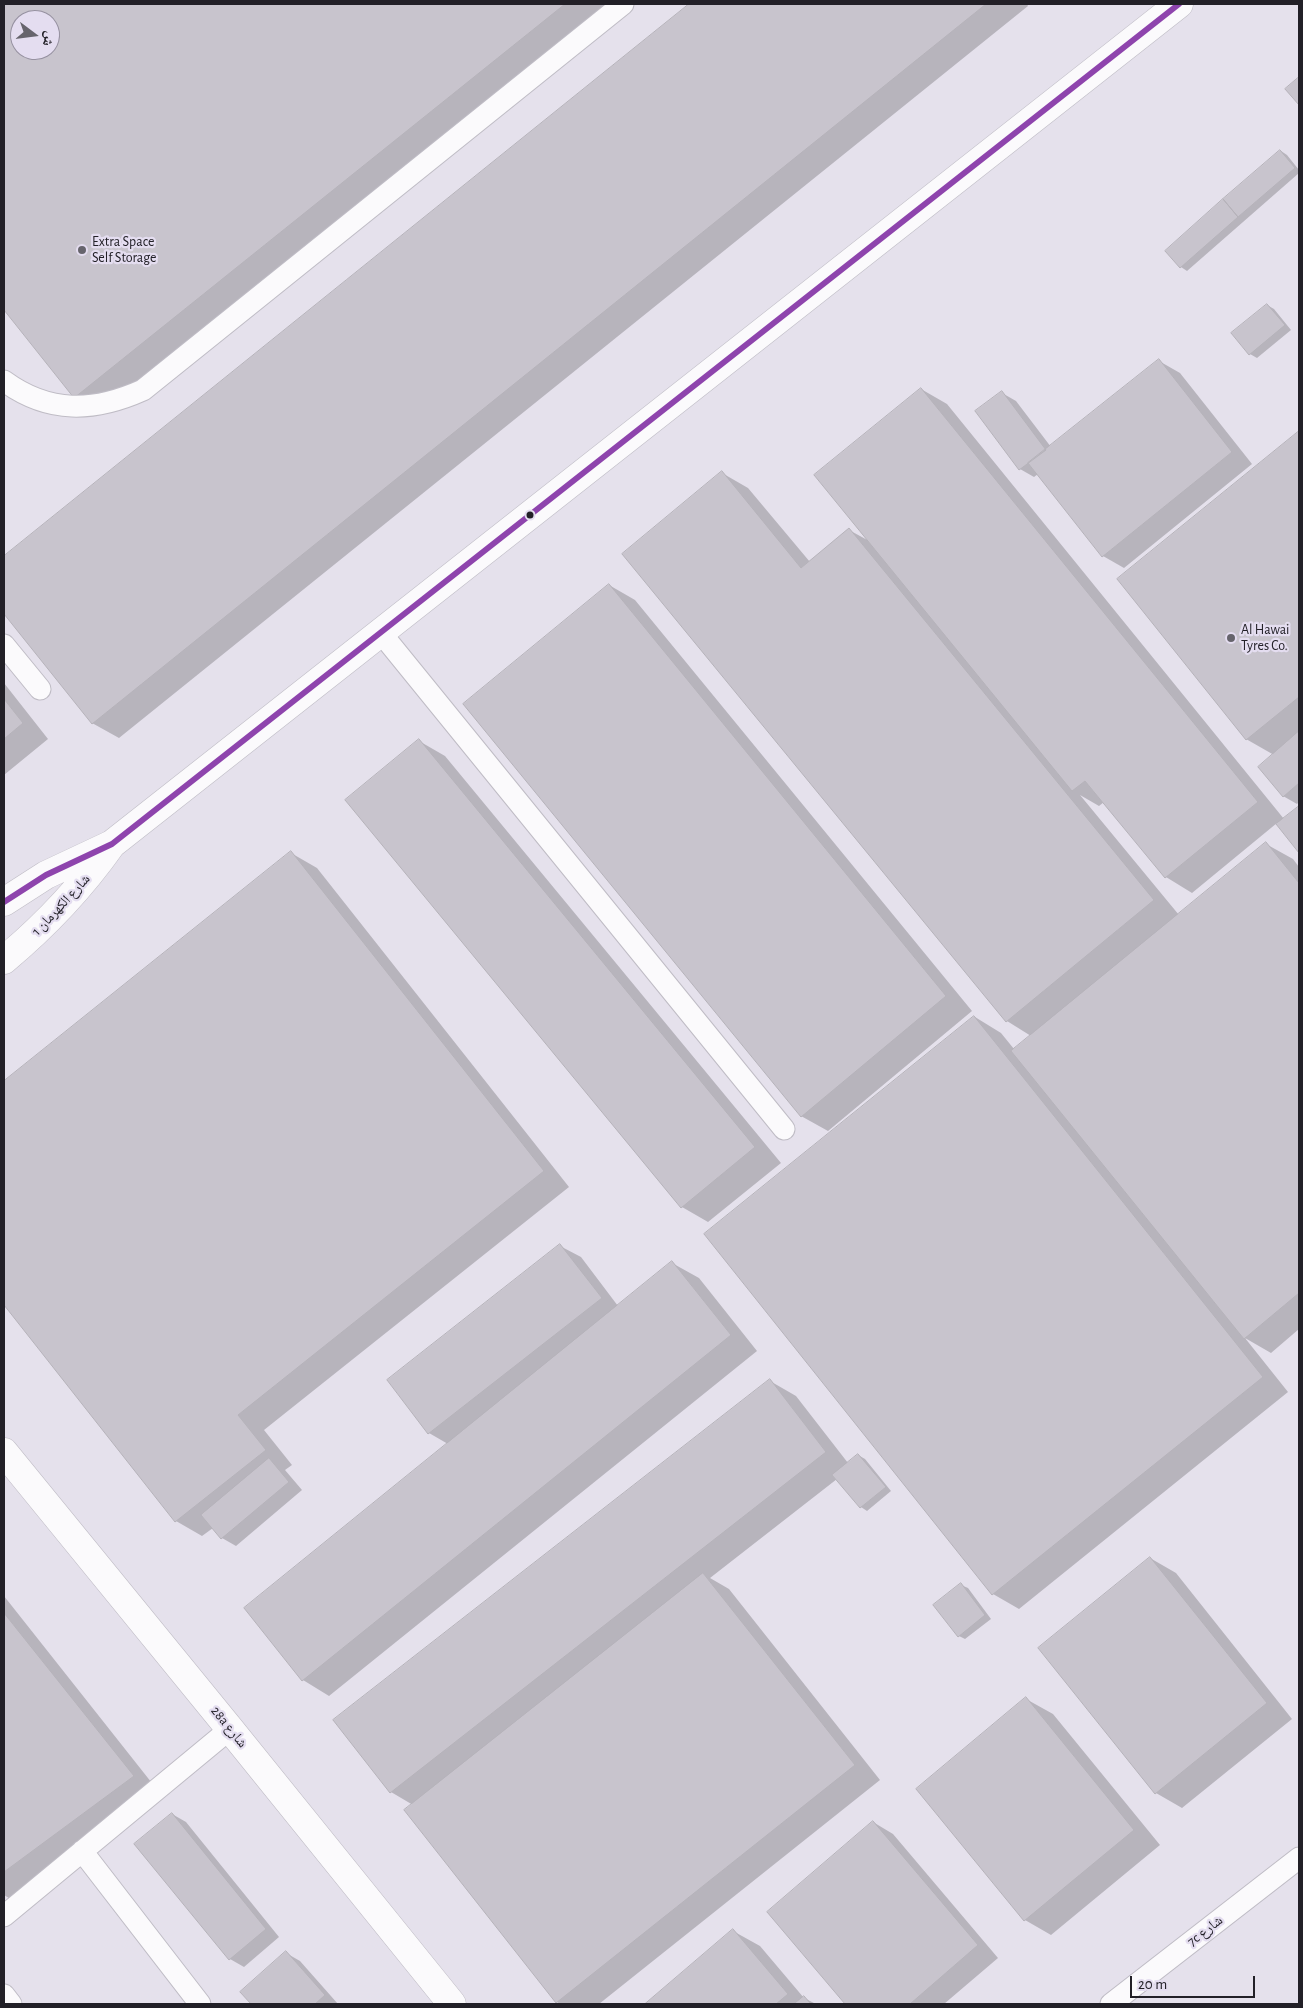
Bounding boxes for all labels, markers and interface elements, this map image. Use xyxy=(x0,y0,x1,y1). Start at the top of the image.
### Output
north arrow xyxy=(10,10,60,60)
text: ش xyxy=(40,30,57,48)
place label: Extra Space Self Storage xyxy=(92,234,157,266)
marker: Extra Space Self Storage xyxy=(76,244,88,256)
unlabelled marker xyxy=(525,510,535,520)
place label: Al Hawai Tyres Co. xyxy=(1241,622,1290,654)
marker: Al Hawai Tyres Co. xyxy=(1225,632,1237,644)
street label: شارع الكهرمان 1 xyxy=(28,871,94,939)
street label: 28a شارع xyxy=(207,1703,251,1751)
street label: 7c شارع xyxy=(1184,1912,1226,1950)
scale bar xyxy=(1133,1966,1258,1998)
text: 20 m xyxy=(1138,1977,1167,1992)

